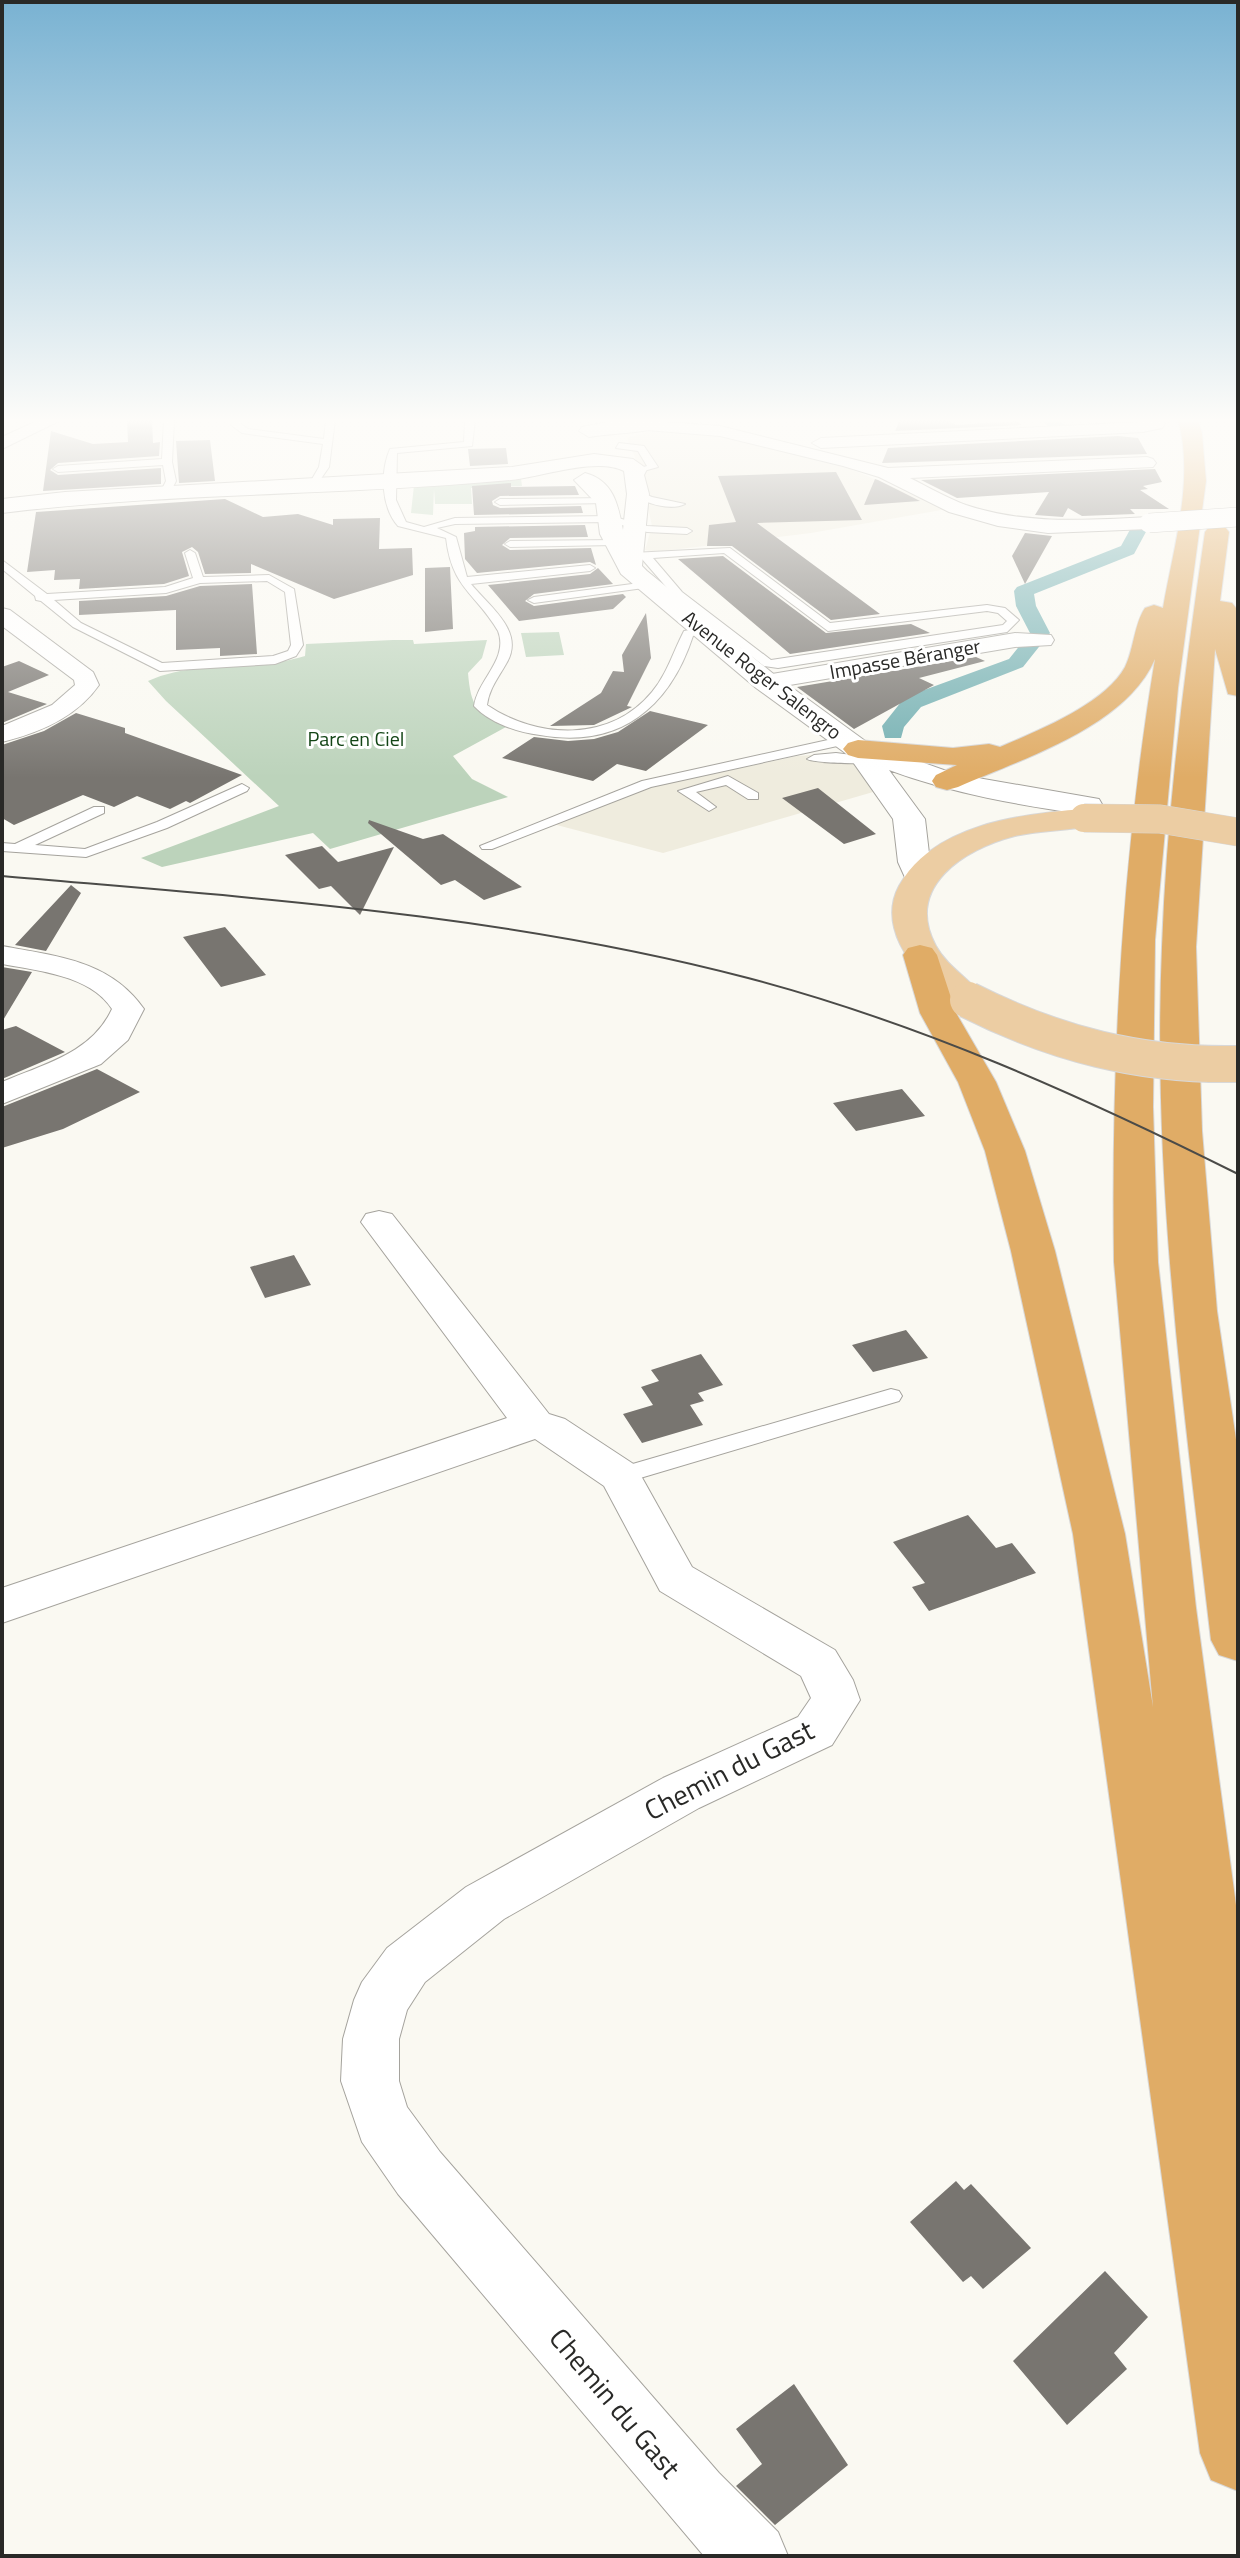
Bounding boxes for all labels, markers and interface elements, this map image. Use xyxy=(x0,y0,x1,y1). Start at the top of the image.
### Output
street label: Avenue Roger Salengro xyxy=(676,602,849,747)
street label: Impasse Béranger xyxy=(827,630,983,687)
park label: Parc en Ciel xyxy=(308,723,404,754)
street label: Chemin du Gast xyxy=(637,1708,821,1831)
street label: Chemin du Gast xyxy=(539,2318,691,2488)

